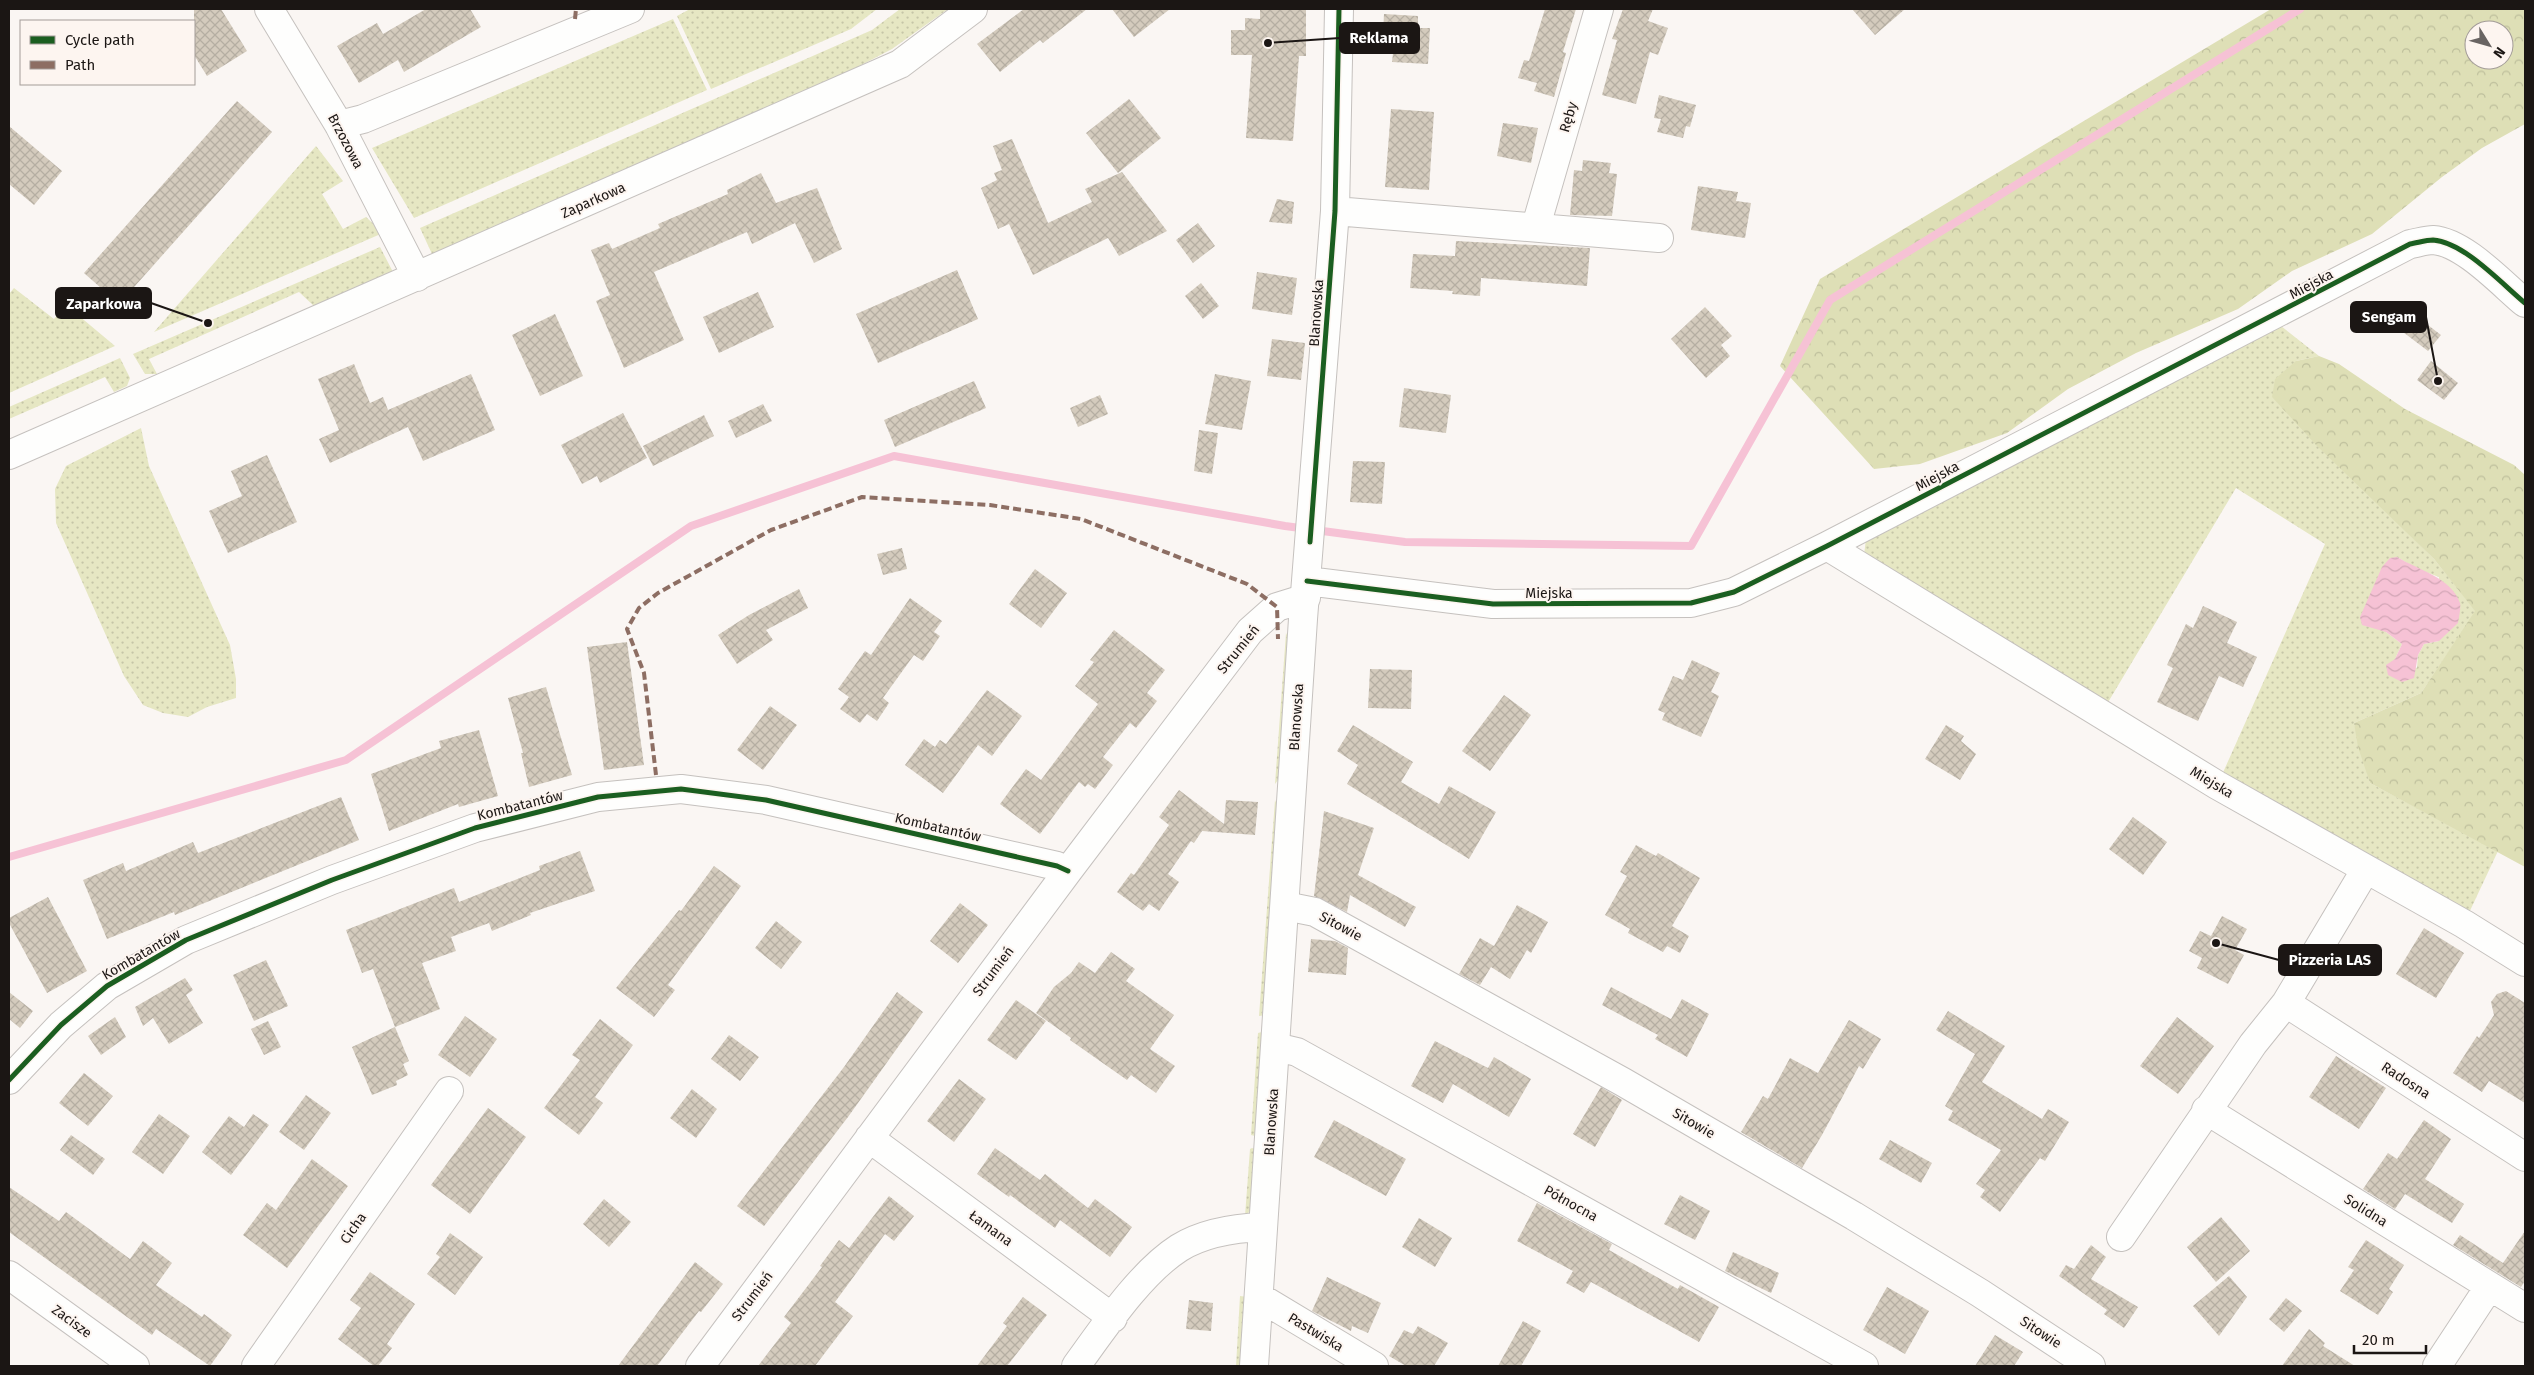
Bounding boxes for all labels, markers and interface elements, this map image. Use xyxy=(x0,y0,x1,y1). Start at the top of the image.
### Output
legend xyxy=(20,20,195,85)
north arrow xyxy=(2464,20,2514,70)
callout: Reklama xyxy=(1340,23,1419,53)
text: Reklama xyxy=(1349,29,1409,47)
text: Cycle path xyxy=(65,31,135,49)
text: N xyxy=(2489,44,2509,61)
text: Path xyxy=(65,56,95,74)
street label: Ręby xyxy=(1556,100,1581,134)
street label: Brzozowa xyxy=(324,111,367,172)
street label: Zaparkowa xyxy=(558,179,628,222)
street label: Miejska xyxy=(2286,266,2336,303)
street label: Blanowska xyxy=(1306,279,1327,347)
callout: Zaparkowa xyxy=(56,288,151,318)
text: Zaparkowa xyxy=(66,295,142,313)
callout: Sengam xyxy=(2351,302,2426,332)
text: Sengam xyxy=(2362,308,2416,326)
street label: Miejska xyxy=(1912,458,1962,495)
street label: Miejska xyxy=(1525,585,1573,602)
street label: Strumień xyxy=(1214,621,1263,677)
street label: Blanowska xyxy=(1286,683,1307,751)
street label: Miejska xyxy=(2187,763,2236,802)
street label: Kombatantów xyxy=(475,787,565,824)
street label: Kombatantów xyxy=(893,809,983,846)
street label: Sitowie xyxy=(1316,908,1365,945)
street label: Kombatantów xyxy=(99,925,184,984)
street label: Strumień xyxy=(969,943,1018,1000)
callout: Pizzeria LAS xyxy=(2279,945,2381,975)
text: Pizzeria LAS xyxy=(2289,951,2372,969)
street label: Radosna xyxy=(2378,1058,2433,1102)
street label: Blanowska xyxy=(1261,1088,1282,1156)
street label: Sitowie xyxy=(1669,1105,1718,1142)
street label: Północna xyxy=(1541,1182,1601,1225)
street label: Solidna xyxy=(2341,1190,2391,1230)
street label: Łamana xyxy=(965,1207,1016,1250)
street label: Cicha xyxy=(337,1209,370,1247)
street label: Strumień xyxy=(728,1268,777,1325)
street label: Zacisze xyxy=(48,1301,95,1342)
street label: Pastwiska xyxy=(1285,1309,1346,1356)
street label: Sitowie xyxy=(2017,1313,2065,1352)
scale bar xyxy=(2354,1322,2426,1354)
text: 20 m xyxy=(2362,1331,2395,1349)

